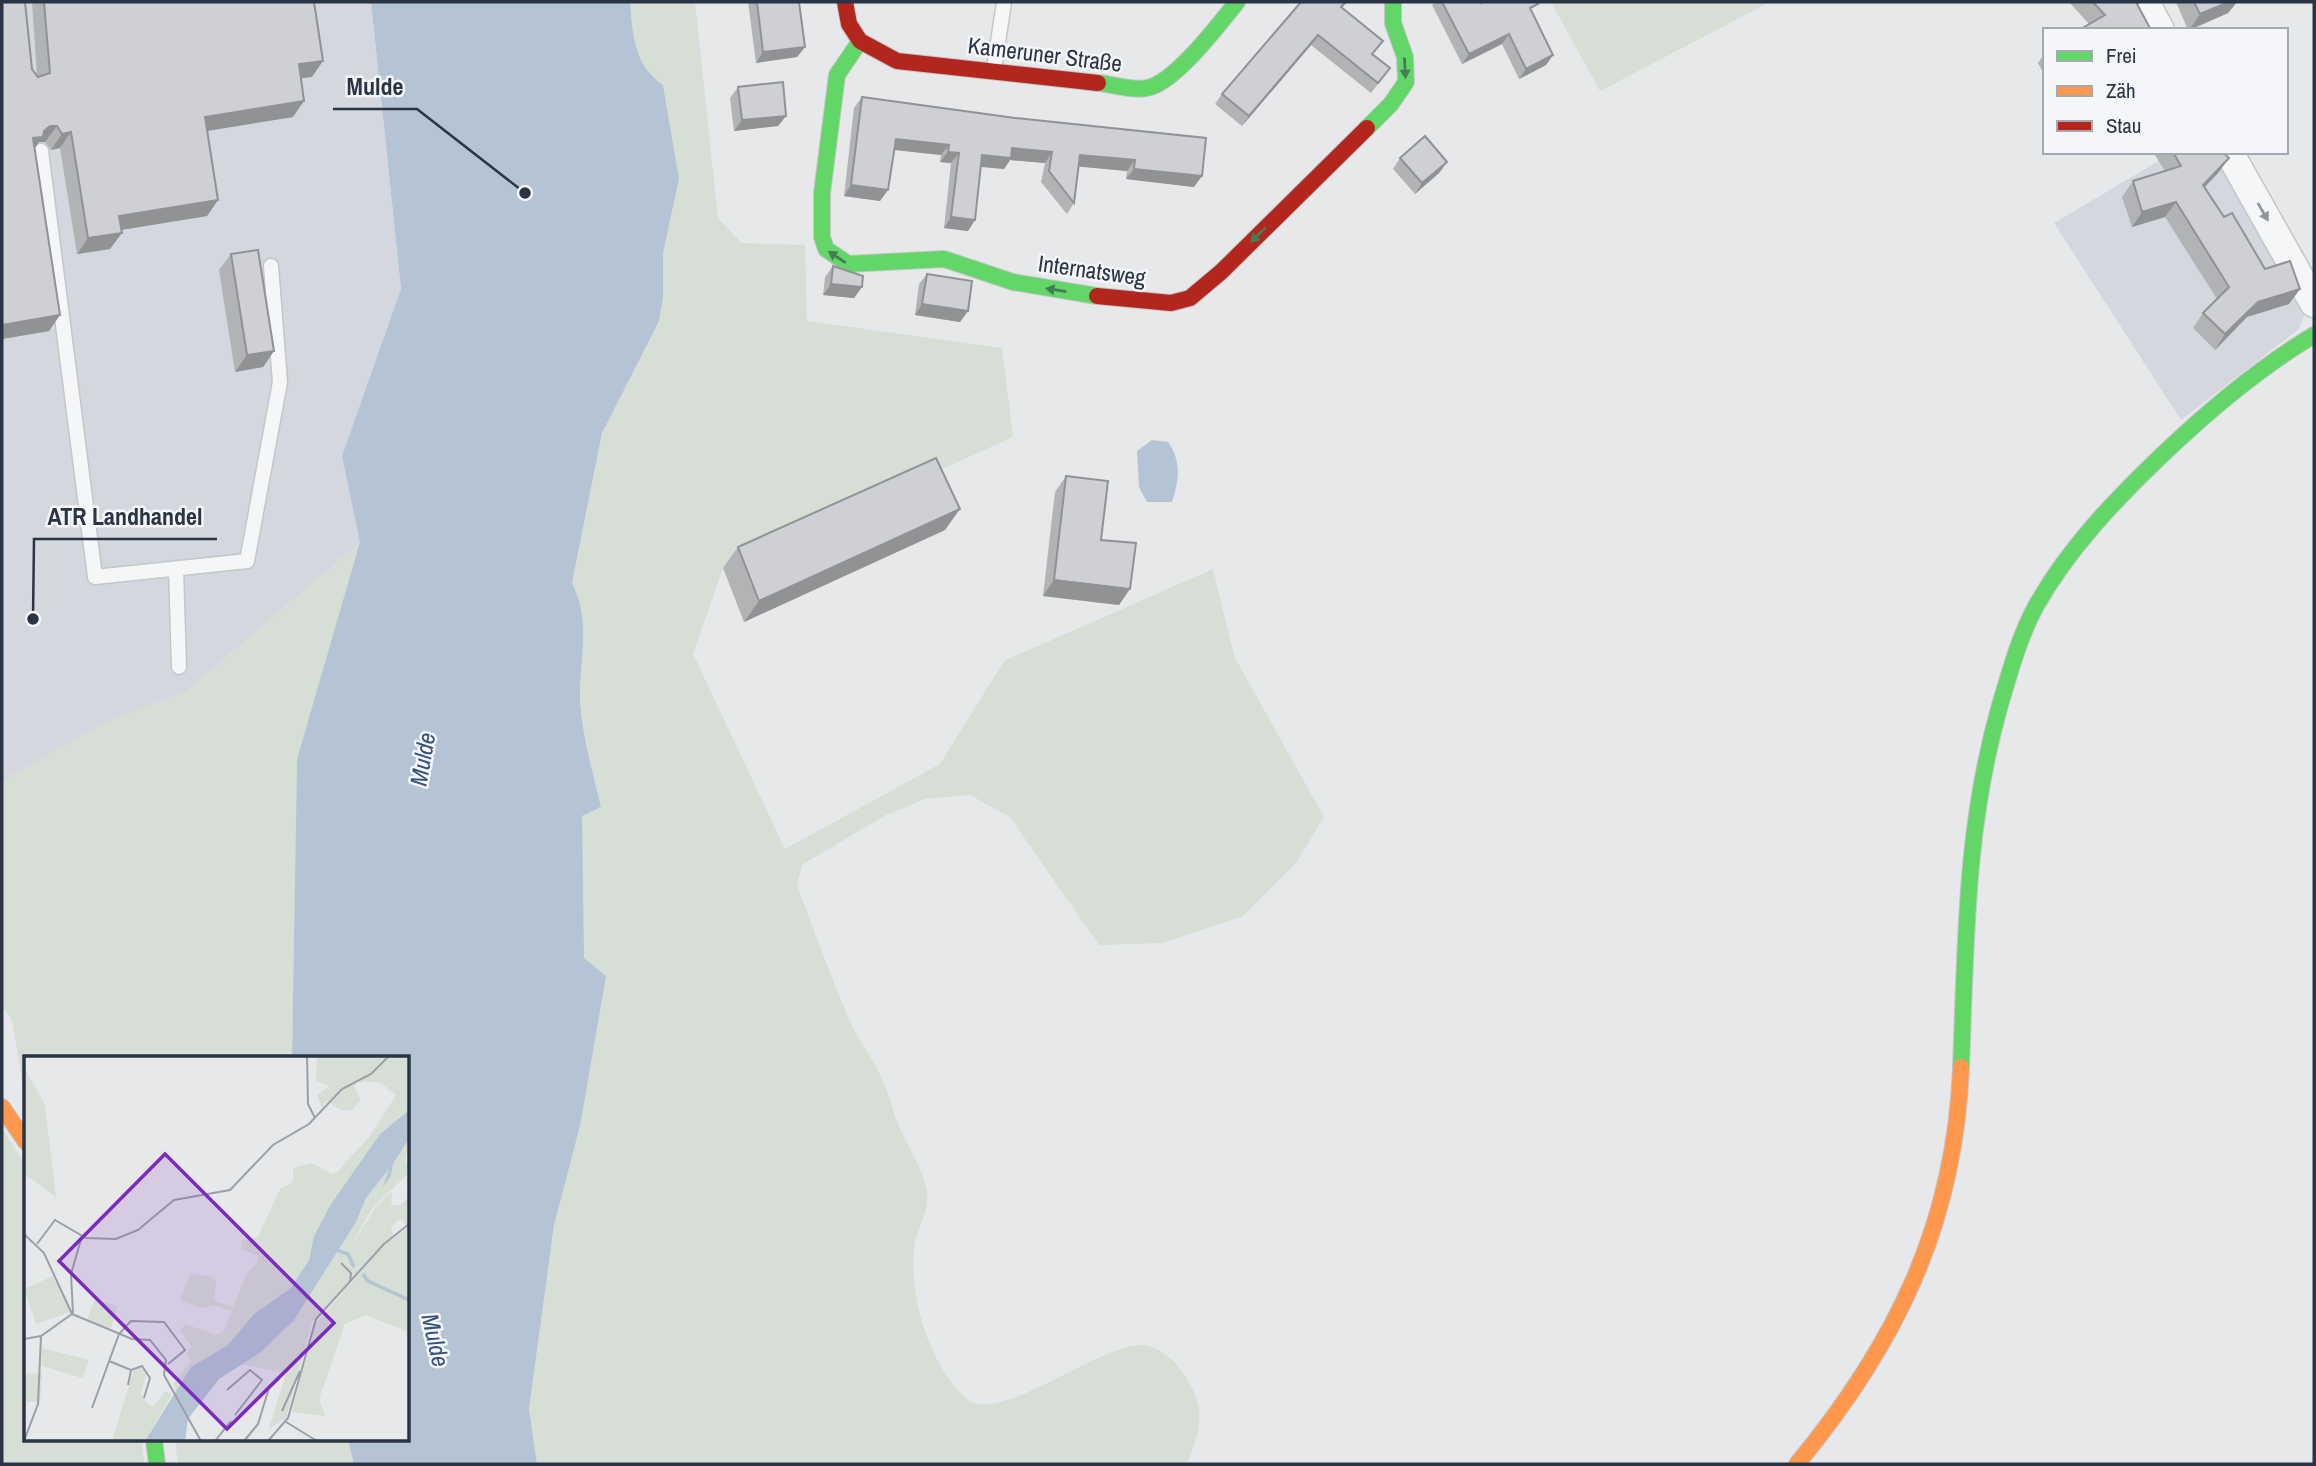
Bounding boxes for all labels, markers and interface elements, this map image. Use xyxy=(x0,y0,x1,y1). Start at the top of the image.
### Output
legend xyxy=(2043,28,2288,154)
street label: Kameruner Straße xyxy=(966,29,1124,79)
text: Frei xyxy=(2106,41,2137,70)
one-way arrow xyxy=(1400,57,1411,79)
callout: Mulde xyxy=(333,64,417,109)
text: Mulde xyxy=(347,70,403,102)
text: Zäh xyxy=(2106,76,2136,105)
text: Stau xyxy=(2106,111,2141,140)
one-way arrow xyxy=(2257,202,2269,221)
one-way arrow xyxy=(1249,227,1266,244)
street label: Internatsweg xyxy=(1036,247,1148,293)
one-way arrow xyxy=(827,250,847,263)
one-way arrow xyxy=(1045,284,1067,295)
callout: ATR Landhandel xyxy=(34,494,217,539)
text: ATR Landhandel xyxy=(48,500,202,532)
water label: Mulde xyxy=(402,730,442,788)
inset map xyxy=(24,1056,410,1442)
water label: Mulde xyxy=(414,1310,458,1370)

